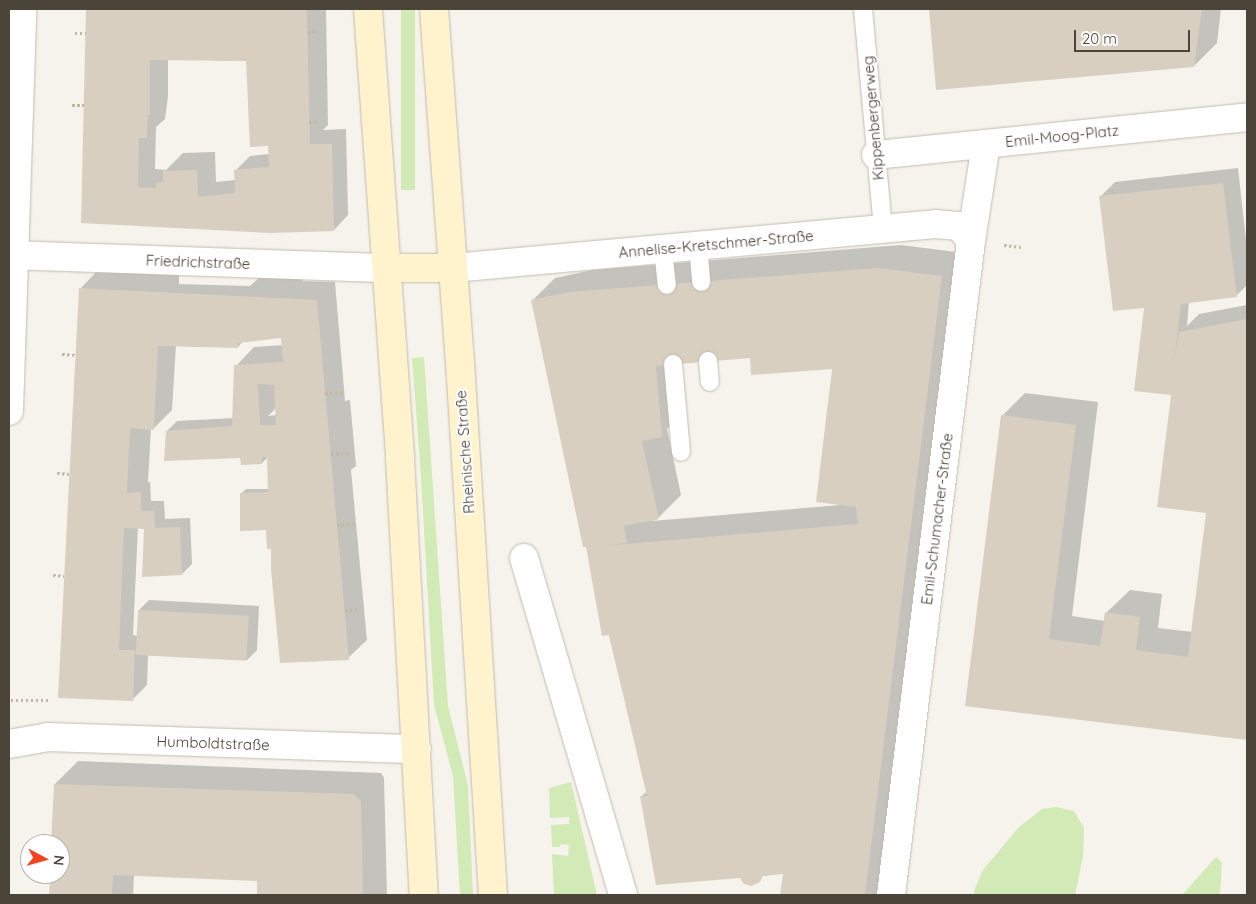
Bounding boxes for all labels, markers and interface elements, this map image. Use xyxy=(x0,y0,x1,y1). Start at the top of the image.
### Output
scale bar xyxy=(1076,20,1192,52)
text: 20 m xyxy=(1082,29,1117,48)
street label: Kippenbergerweg xyxy=(859,55,887,181)
street label: Emil-Moog-Platz xyxy=(1004,121,1120,151)
street label: Annelise-Kretschmer-Straße xyxy=(618,227,814,261)
street label: Friedrichstraße xyxy=(145,251,251,273)
street label: Rheinische Straße xyxy=(452,390,478,514)
street label: Emil-Schumacher-Straße xyxy=(918,432,956,606)
street label: Humboldtstraße xyxy=(156,732,270,754)
north arrow xyxy=(20,834,70,884)
text: N xyxy=(49,854,68,867)

